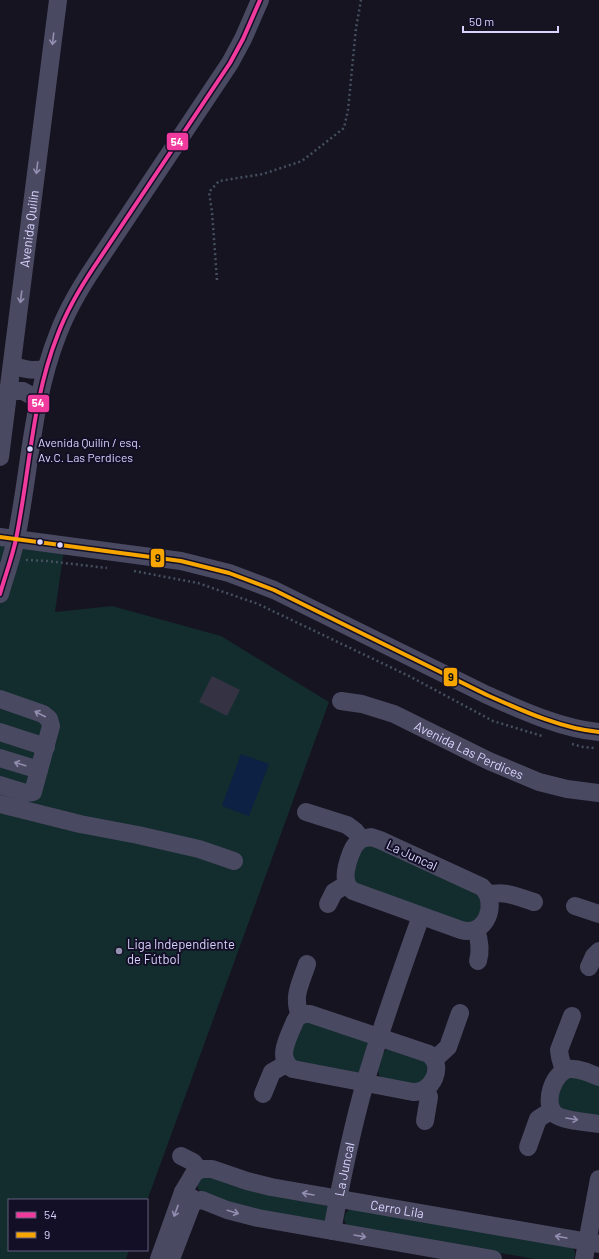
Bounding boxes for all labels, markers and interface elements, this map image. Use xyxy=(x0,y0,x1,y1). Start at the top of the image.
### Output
scale bar xyxy=(463,8,558,34)
text: 50 m xyxy=(469,14,494,28)
one-way arrow xyxy=(49,32,57,45)
line badge: 54 xyxy=(166,132,189,151)
text: 54 xyxy=(171,135,184,148)
one-way arrow xyxy=(33,161,41,174)
street label: Avenida Quilín xyxy=(16,189,42,268)
one-way arrow xyxy=(17,290,24,303)
line badge: 54 xyxy=(27,394,50,413)
text: 54 xyxy=(32,396,45,409)
place label: Avenida Quilín / esq. Av.C. Las Perdices xyxy=(38,435,141,464)
marker: Avenida Quilín / esq. Av.C. Las Perdices xyxy=(25,444,35,454)
unlabelled marker xyxy=(35,537,45,547)
unlabelled marker xyxy=(55,540,65,550)
line badge: 9 xyxy=(150,548,165,568)
text: 9 xyxy=(155,551,161,564)
line badge: 9 xyxy=(443,667,458,687)
text: 9 xyxy=(448,670,454,683)
one-way arrow xyxy=(34,710,46,717)
street label: Avenida Las Perdices xyxy=(412,717,526,783)
one-way arrow xyxy=(13,760,26,767)
street label: La Juncal xyxy=(384,836,440,874)
place label: Liga Independiente de Fútbol xyxy=(127,936,235,967)
marker: Liga Independiente de Fútbol xyxy=(114,946,124,956)
one-way arrow xyxy=(565,1115,578,1123)
street label: La Juncal xyxy=(331,1141,358,1198)
one-way arrow xyxy=(302,1189,315,1197)
street label: Cerro Lila xyxy=(369,1196,425,1221)
legend xyxy=(8,1199,148,1251)
one-way arrow xyxy=(172,1204,180,1216)
text: 54 xyxy=(44,1207,57,1221)
one-way arrow xyxy=(226,1209,239,1216)
text: 9 xyxy=(44,1227,50,1241)
one-way arrow xyxy=(354,1233,367,1241)
one-way arrow xyxy=(554,1233,567,1241)

